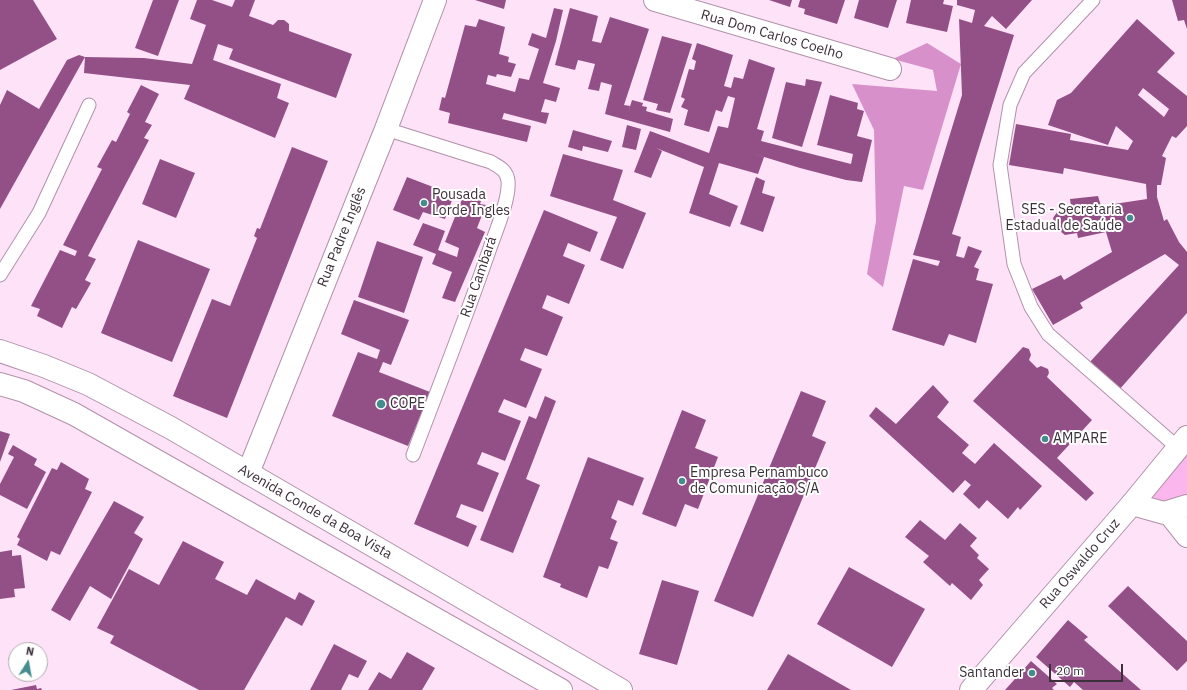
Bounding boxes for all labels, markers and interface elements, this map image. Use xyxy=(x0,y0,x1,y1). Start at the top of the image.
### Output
street label: Rua Dom Carlos Coelho xyxy=(699,7,845,63)
street label: Rua Padre Inglês xyxy=(314,184,370,290)
place label: Pousada Lorde Ingles xyxy=(432,187,510,220)
marker: Pousada Lorde Ingles xyxy=(419,198,429,208)
place label: SES - Secretaria Estadual de Saúde xyxy=(1006,202,1122,234)
marker: SES - Secretaria Estadual de Saúde xyxy=(1125,213,1135,223)
street label: Rua Cambará xyxy=(457,234,501,320)
place label: COPE xyxy=(390,396,425,412)
marker: COPE xyxy=(375,398,387,410)
place label: AMPARE xyxy=(1053,431,1107,447)
marker: AMPARE xyxy=(1040,434,1050,444)
street label: Avenida Conde da Boa Vista xyxy=(235,461,395,563)
place label: Empresa Pernambuco de Comunicação S/A xyxy=(690,465,828,498)
marker: Empresa Pernambuco de Comunicação S/A xyxy=(677,476,687,486)
street label: Rua Oswaldo Cruz xyxy=(1036,516,1124,612)
north arrow xyxy=(8,642,48,682)
text: N xyxy=(25,644,35,659)
scale bar xyxy=(1051,656,1125,682)
text: 20 m xyxy=(1056,663,1084,678)
place label: Santander xyxy=(959,665,1024,681)
marker: Santander xyxy=(1027,668,1037,678)

